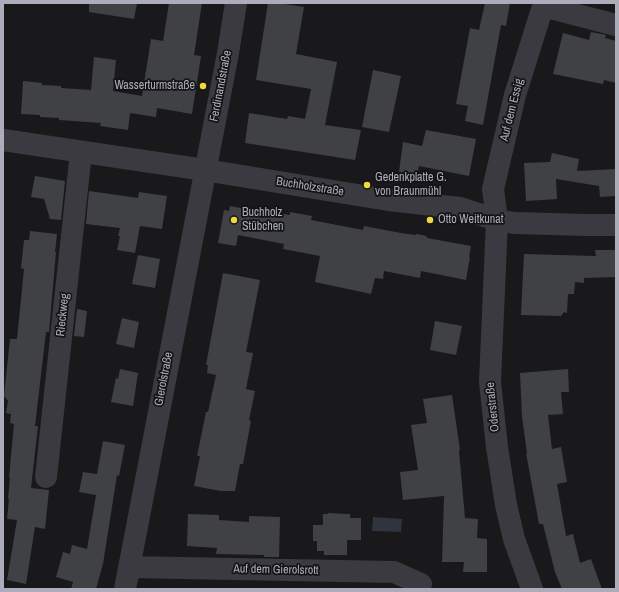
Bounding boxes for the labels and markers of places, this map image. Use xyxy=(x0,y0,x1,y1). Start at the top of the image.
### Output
place label: Wasserturmstraße xyxy=(114,79,195,93)
marker: Wasserturmstraße xyxy=(198,81,208,91)
place label: Gedenkplatte G. von Braunmühl xyxy=(375,171,447,199)
marker: Gedenkplatte G. von Braunmühl xyxy=(362,180,372,190)
place label: Buchholz Stübchen xyxy=(242,206,284,234)
place label: Otto Weitkunat xyxy=(438,213,503,227)
marker: Buchholz Stübchen xyxy=(229,215,239,225)
marker: Otto Weitkunat xyxy=(425,215,435,225)

